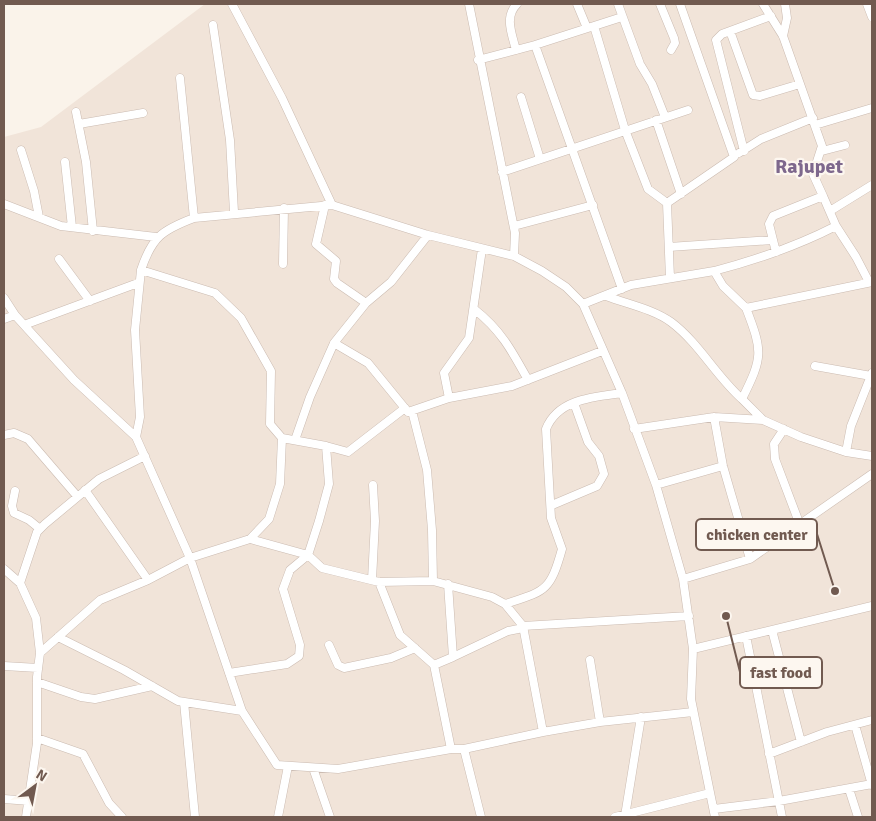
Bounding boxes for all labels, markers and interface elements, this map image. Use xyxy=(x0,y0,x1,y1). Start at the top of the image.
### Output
district label: Rajupet xyxy=(775,154,843,179)
callout: chicken center xyxy=(696,519,817,550)
text: chicken center xyxy=(706,525,808,545)
callout: fast food xyxy=(740,657,822,688)
text: fast food xyxy=(749,663,812,683)
north arrow xyxy=(10,761,60,811)
text: N xyxy=(33,766,50,785)

